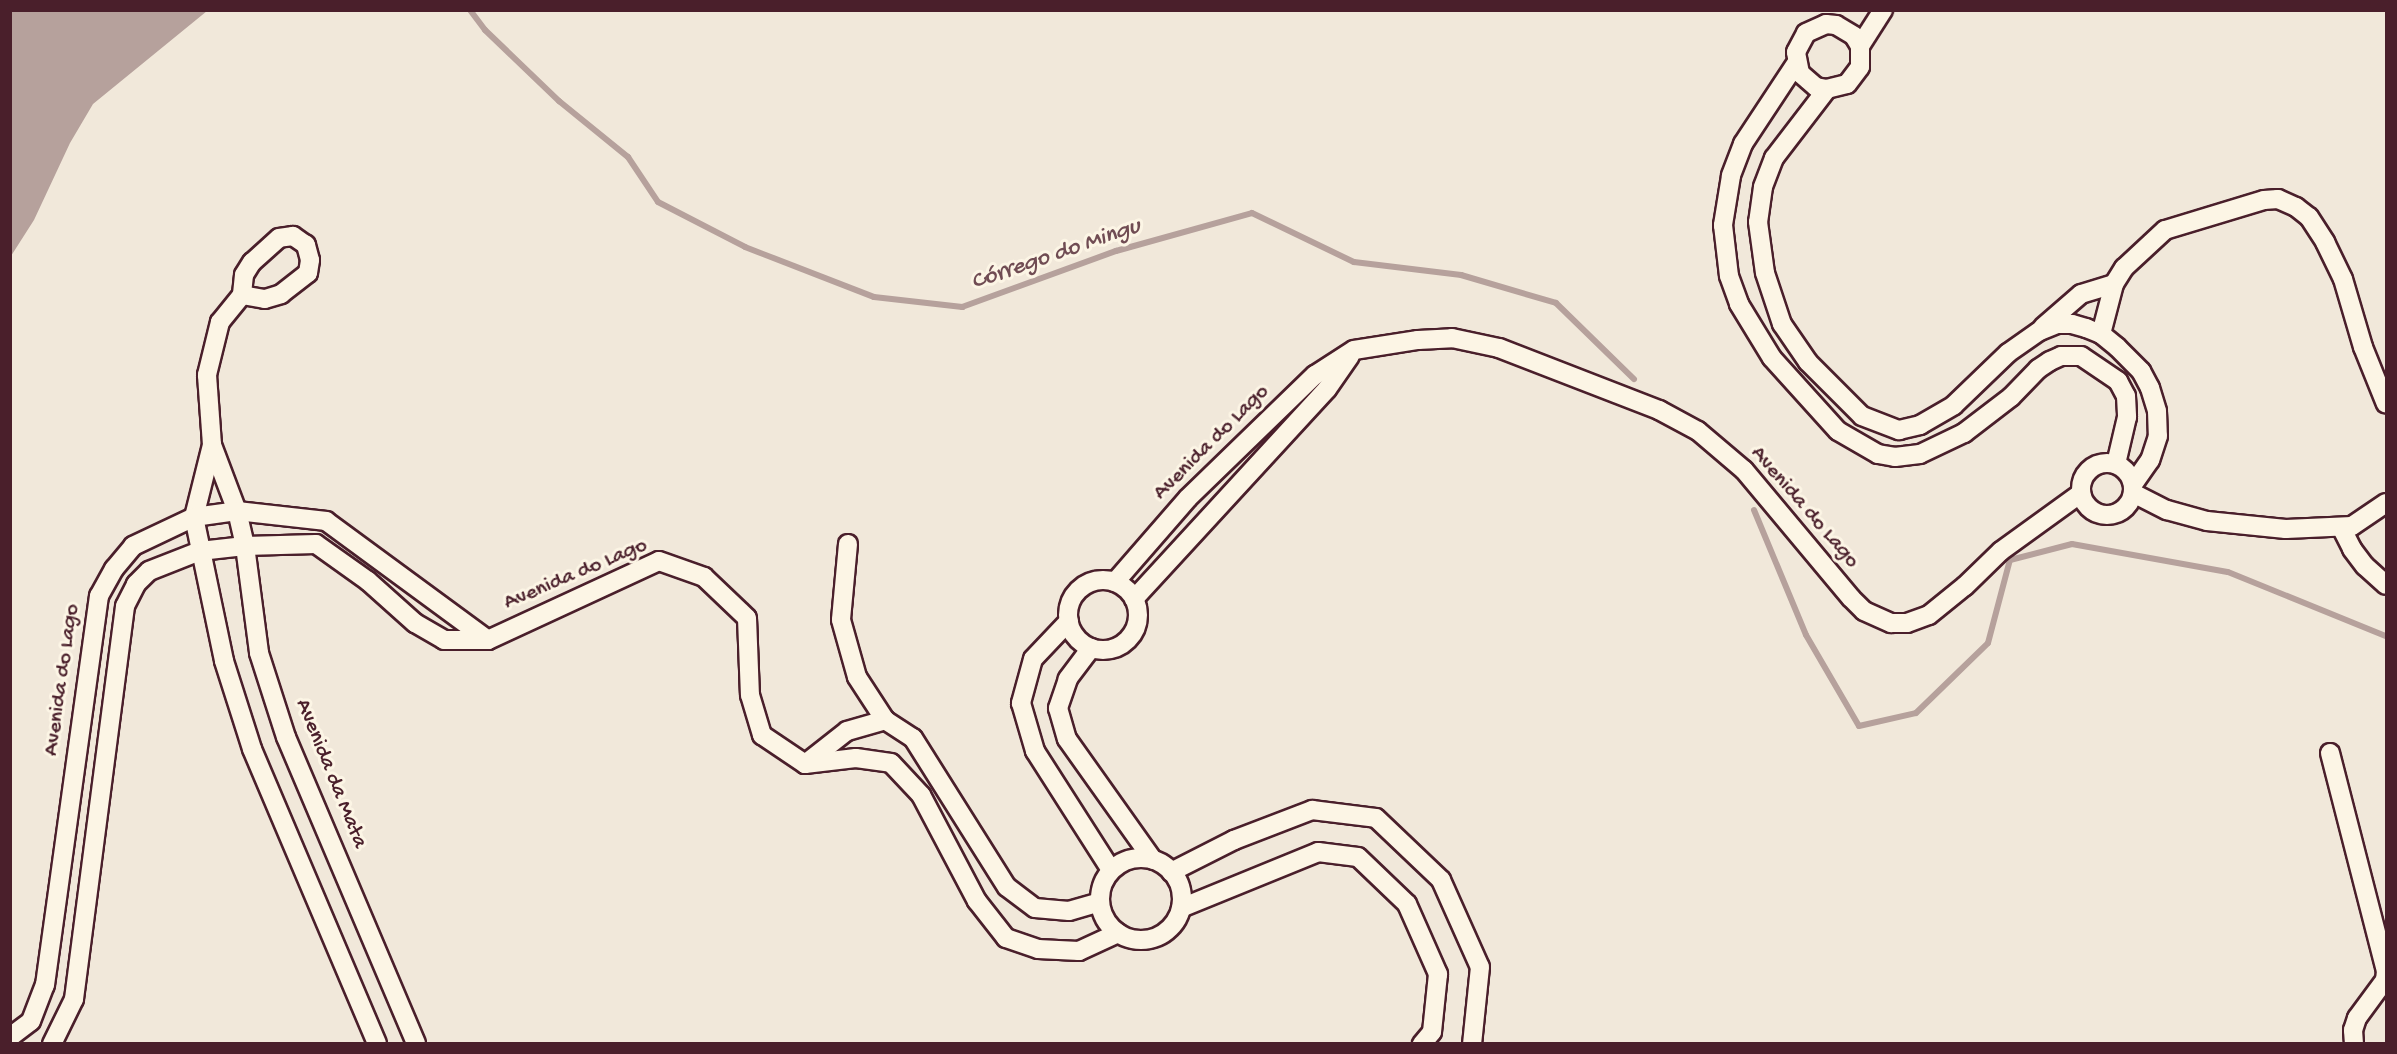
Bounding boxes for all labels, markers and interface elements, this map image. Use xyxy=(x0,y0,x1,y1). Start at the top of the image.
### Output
water label: Córrego do Mingu xyxy=(968,213,1144,297)
street label: Avenida do Lago xyxy=(1148,379,1276,507)
street label: Avenida do Lago xyxy=(1744,441,1864,575)
street label: Avenida do Lago xyxy=(500,533,652,617)
street label: Avenida do Lago xyxy=(39,602,87,758)
street label: Avenida da Mata xyxy=(288,696,372,852)

